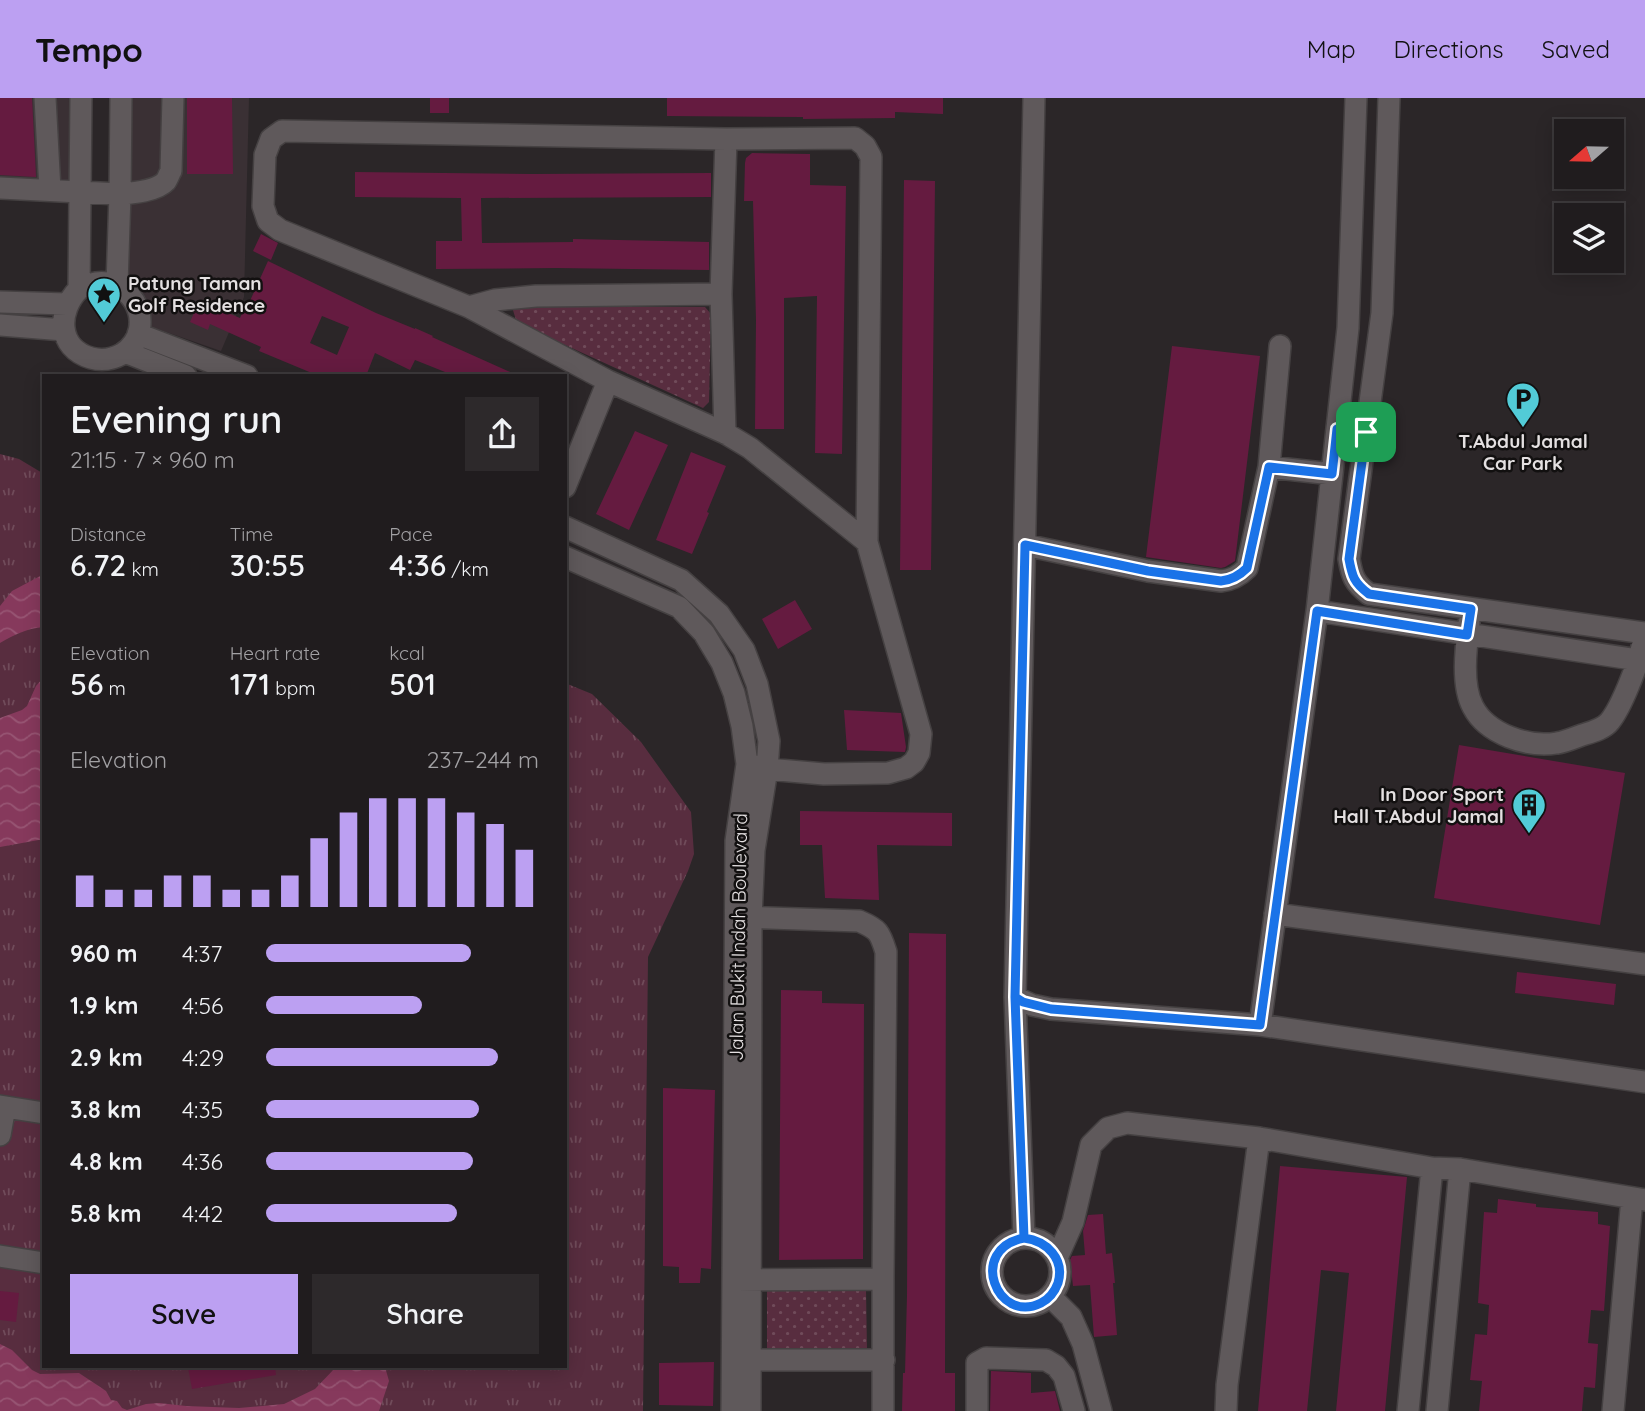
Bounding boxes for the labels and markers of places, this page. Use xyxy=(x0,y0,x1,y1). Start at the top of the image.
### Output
place label: Patung Taman Golf Residence xyxy=(128,271,265,317)
place icon: Patung Taman Golf Residence xyxy=(85,275,123,324)
parking icon: T.Abdul Jamal Car Park xyxy=(1504,380,1542,429)
pin xyxy=(1336,402,1396,462)
place label: T.Abdul Jamal Car Park xyxy=(1458,429,1588,475)
place label: In Door Sport Hall T.Abdul Jamal xyxy=(1333,782,1504,828)
building icon: In Door Sport Hall T.Abdul Jamal xyxy=(1510,786,1548,835)

